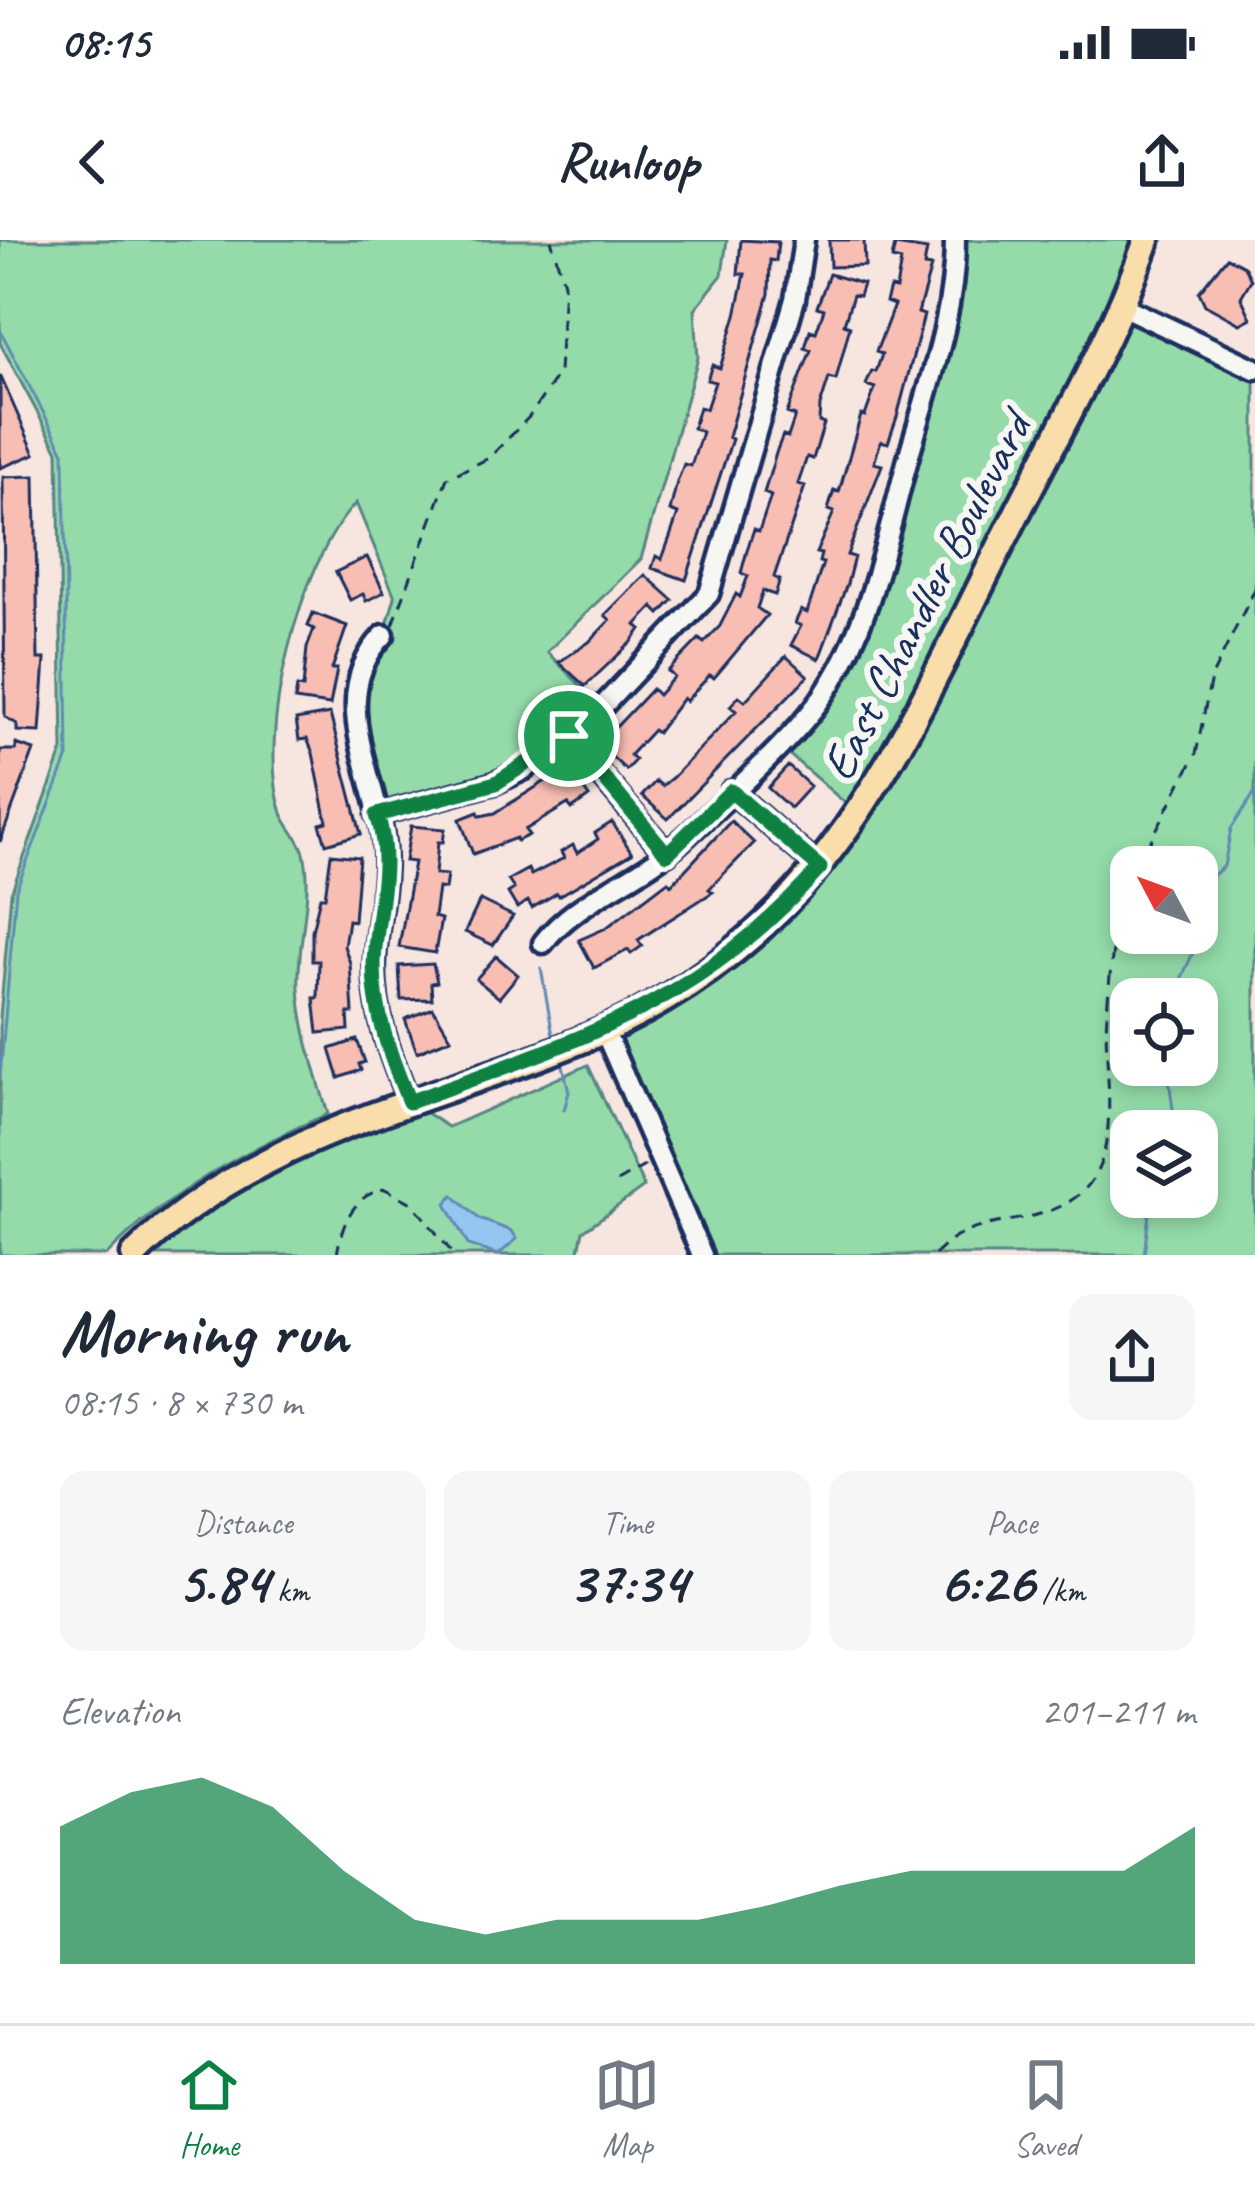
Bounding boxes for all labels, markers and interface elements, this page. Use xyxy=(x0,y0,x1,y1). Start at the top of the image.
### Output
text: 08:15 xyxy=(60,14,149,71)
text: Runloop xyxy=(557,128,698,196)
icon: back xyxy=(60,129,126,195)
icon: share xyxy=(1129,129,1195,195)
street label: East Chandler Boulevard xyxy=(808,397,1047,790)
pin xyxy=(518,685,620,787)
icon: arrive xyxy=(536,703,602,769)
north arrow xyxy=(1110,846,1218,954)
map controls xyxy=(1110,846,1218,1218)
button: locate xyxy=(1110,978,1218,1086)
button: layers xyxy=(1110,1110,1218,1218)
text: Morning run xyxy=(60,1291,348,1374)
button: share xyxy=(1069,1294,1195,1420)
text: 08:15 · 8 × 730 m xyxy=(60,1378,302,1427)
text: Distance xyxy=(194,1502,292,1544)
text: Time xyxy=(602,1502,653,1544)
text: Pace xyxy=(986,1502,1037,1544)
text: 5.84 xyxy=(177,1544,269,1620)
text: 37:34 xyxy=(568,1544,687,1620)
text: 6:26 xyxy=(939,1544,1034,1620)
text: km xyxy=(269,1570,309,1612)
text: /km xyxy=(1034,1570,1085,1612)
text: Elevation xyxy=(60,1687,180,1736)
text: 201–211 m xyxy=(1041,1687,1195,1736)
tab: Home xyxy=(176,2052,242,2166)
tab: Map xyxy=(594,2052,660,2166)
tab: Saved xyxy=(1013,2052,1079,2166)

